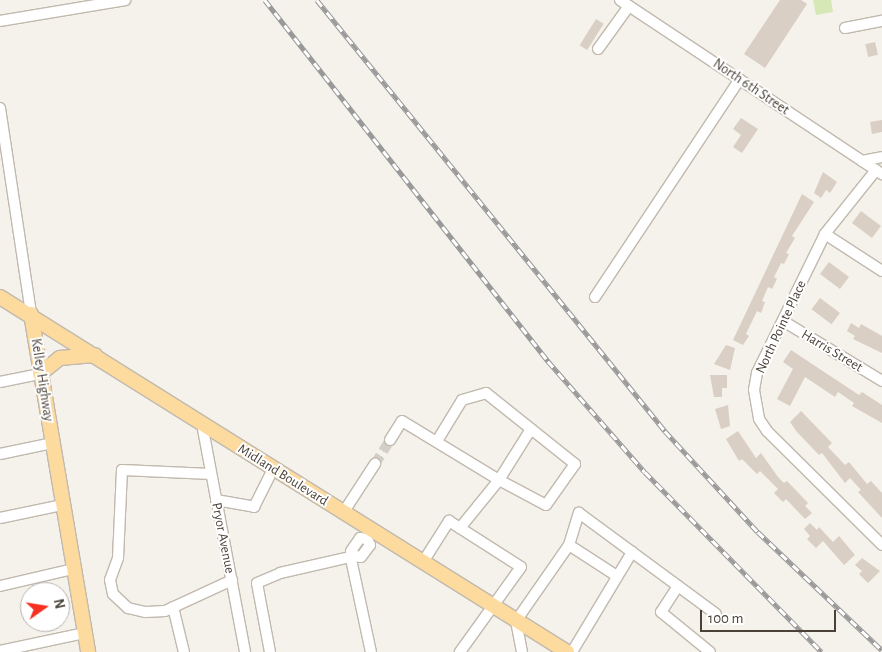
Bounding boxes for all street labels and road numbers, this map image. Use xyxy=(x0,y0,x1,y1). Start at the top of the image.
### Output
street label: North 6th Street xyxy=(710,55,792,119)
street label: North Pointe Place xyxy=(752,278,810,376)
street label: Harris Street xyxy=(798,326,866,376)
street label: Kelley Highway xyxy=(27,337,57,423)
street label: Midland Boulevard xyxy=(235,440,331,510)
street label: Pryor Avenue xyxy=(208,501,238,575)

